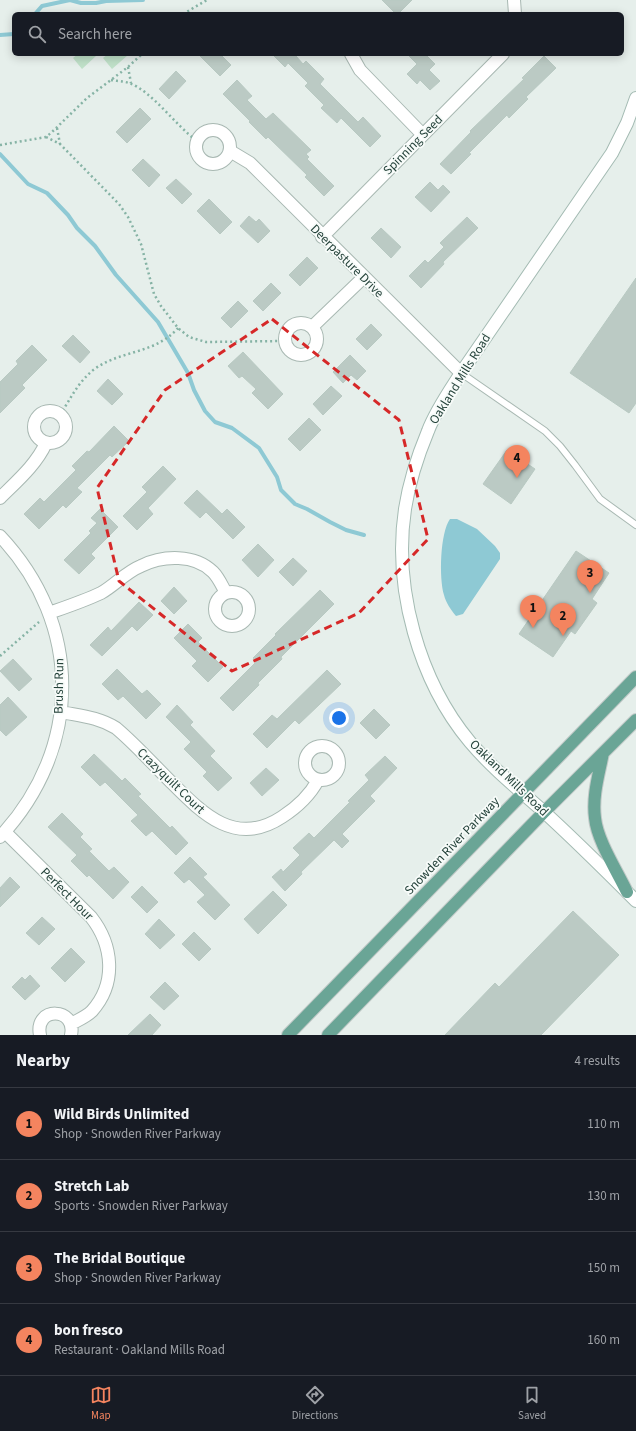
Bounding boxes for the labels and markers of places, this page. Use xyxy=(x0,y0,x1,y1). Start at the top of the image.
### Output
pin: 4 xyxy=(504,445,530,478)
pin: 3 xyxy=(577,560,603,593)
pin: 1 xyxy=(520,595,546,628)
pin: 2 xyxy=(550,603,576,636)

